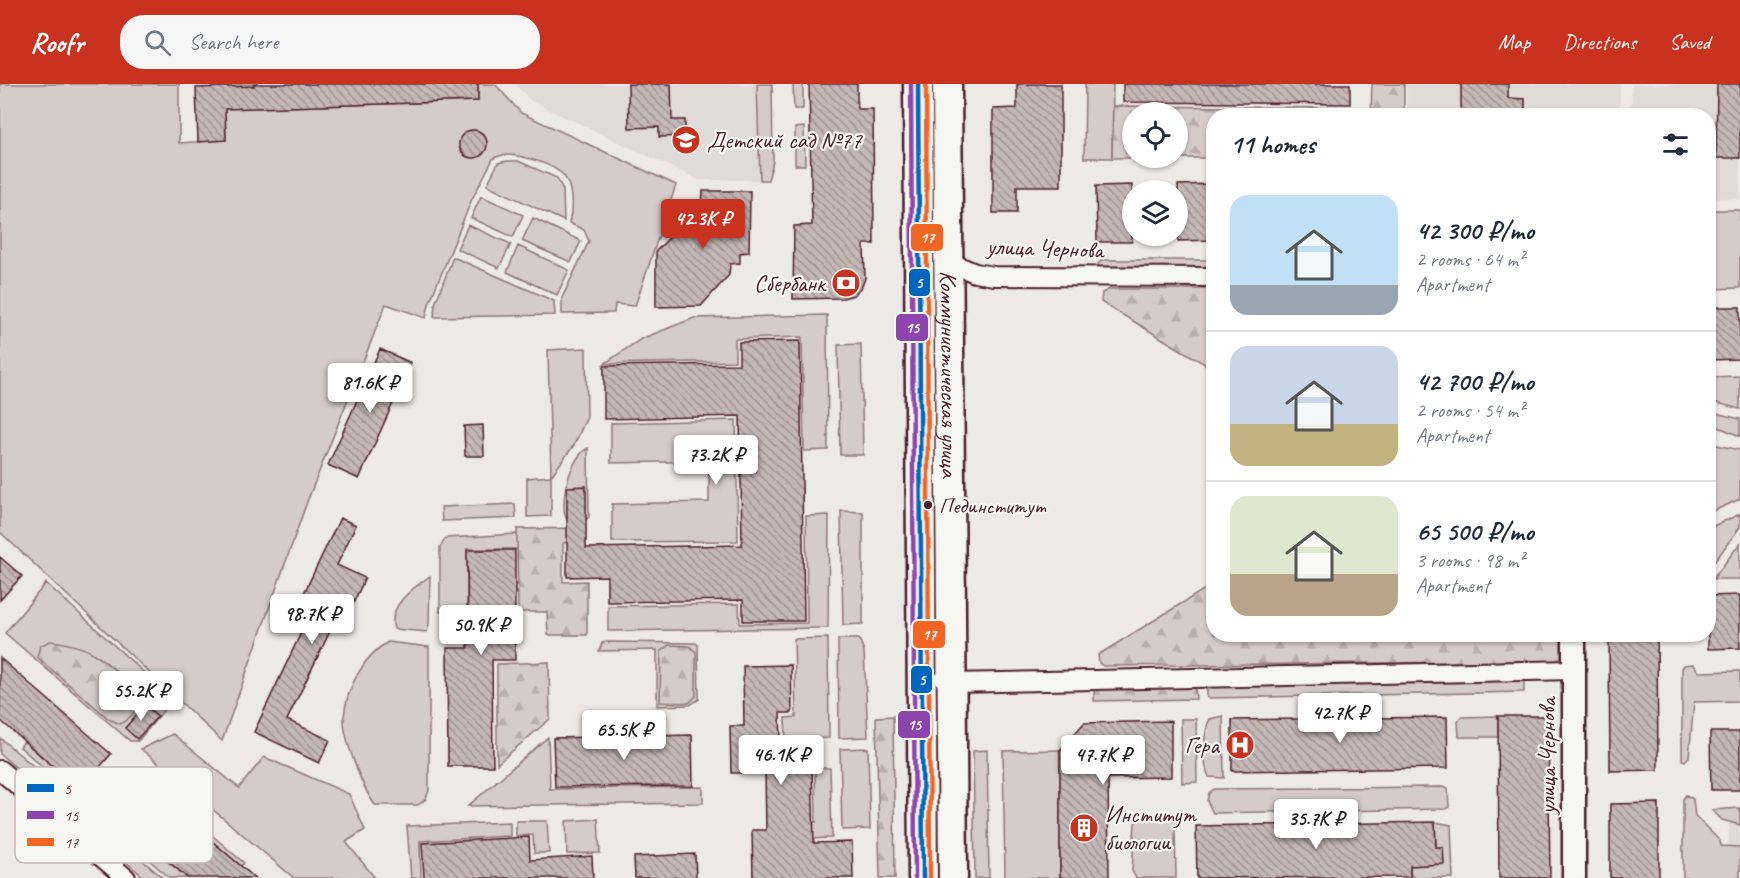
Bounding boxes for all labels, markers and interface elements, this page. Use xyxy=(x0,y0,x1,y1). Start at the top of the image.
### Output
search box xyxy=(120,15,540,69)
text: Roofr xyxy=(30,25,84,60)
icon: search xyxy=(141,26,174,59)
text: Search here xyxy=(189,28,278,56)
text: Map xyxy=(1498,29,1530,55)
text: Directions xyxy=(1563,29,1636,55)
text: Saved xyxy=(1669,29,1710,55)
map controls xyxy=(1122,102,1188,246)
button: locate xyxy=(1122,102,1188,168)
school or university icon: Детский сад №77 xyxy=(670,124,702,156)
place label: Детский сад №77 xyxy=(707,125,863,155)
text: 11 homes xyxy=(1230,128,1315,161)
icon: filters xyxy=(1659,128,1692,161)
button: layers xyxy=(1122,180,1188,246)
pin: 42.3K ₽ xyxy=(648,199,758,250)
text: 42.3K ₽ xyxy=(675,206,731,231)
text: 42 300 ₽/mo xyxy=(1416,214,1534,247)
icon: home xyxy=(1278,219,1350,291)
line badge: 17 xyxy=(910,223,944,252)
text: 17 xyxy=(920,228,936,248)
street label: улица Чернова xyxy=(984,231,1106,265)
text: 2 rooms · 64 m² xyxy=(1416,247,1524,272)
bank icon: Сбербанк xyxy=(830,267,862,299)
place label: Сбербанк xyxy=(754,268,827,298)
line badge: 5 xyxy=(908,268,931,297)
street label: Коммунистическая улица xyxy=(933,271,965,479)
text: Apartment xyxy=(1416,272,1489,297)
text: 5 xyxy=(916,273,925,293)
line badge: 15 xyxy=(895,313,929,342)
text: 15 xyxy=(905,318,921,338)
pin: 81.6K ₽ xyxy=(315,363,425,414)
text: 42 700 ₽/mo xyxy=(1416,365,1534,398)
text: 81.6K ₽ xyxy=(342,370,398,395)
icon: home xyxy=(1278,370,1350,442)
text: 2 rooms · 54 m² xyxy=(1416,398,1524,423)
text: Apartment xyxy=(1416,423,1489,448)
pin: 73.2K ₽ xyxy=(661,435,771,486)
text: 73.2K ₽ xyxy=(688,442,744,467)
place label: Пединститут xyxy=(939,492,1047,520)
marker: Пединститут xyxy=(922,499,934,511)
text: 65 500 ₽/mo xyxy=(1416,515,1534,548)
icon: home xyxy=(1278,520,1350,592)
text: 3 rooms · 98 m² xyxy=(1416,548,1524,573)
text: Apartment xyxy=(1416,573,1489,598)
pin: 98.7K ₽ xyxy=(257,594,367,645)
text: 98.7K ₽ xyxy=(284,601,340,626)
pin: 50.9K ₽ xyxy=(426,605,536,656)
text: 50.9K ₽ xyxy=(453,612,509,637)
line badge: 17 xyxy=(912,620,946,649)
text: 17 xyxy=(922,625,938,645)
line badge: 5 xyxy=(910,665,933,694)
text: 5 xyxy=(919,670,928,690)
pin: 55.2K ₽ xyxy=(86,671,196,722)
text: 55.2K ₽ xyxy=(113,678,169,703)
pin: 42.7K ₽ xyxy=(1285,693,1395,744)
street label: улица Чернова xyxy=(1532,696,1562,816)
text: 42.7K ₽ xyxy=(1312,700,1368,725)
pin: 65.5K ₽ xyxy=(569,710,679,761)
line badge: 15 xyxy=(897,710,931,739)
text: 15 xyxy=(907,715,923,735)
text: 65.5K ₽ xyxy=(596,717,652,742)
hospital icon: Гера xyxy=(1224,729,1256,761)
place label: Гера xyxy=(1185,730,1220,760)
pin: 46.1K ₽ xyxy=(726,735,836,786)
pin: 47.7K ₽ xyxy=(1048,735,1158,786)
text: 46.1K ₽ xyxy=(753,742,809,767)
text: 47.7K ₽ xyxy=(1075,742,1131,767)
legend xyxy=(15,767,213,863)
text: 5 xyxy=(64,779,72,799)
place label: Институт биологии xyxy=(1105,799,1197,857)
pin: 35.7K ₽ xyxy=(1261,799,1371,850)
text: 15 xyxy=(64,806,79,826)
text: 35.7K ₽ xyxy=(1288,806,1344,831)
building icon: Институт биологии xyxy=(1068,812,1100,844)
text: 17 xyxy=(64,833,79,853)

